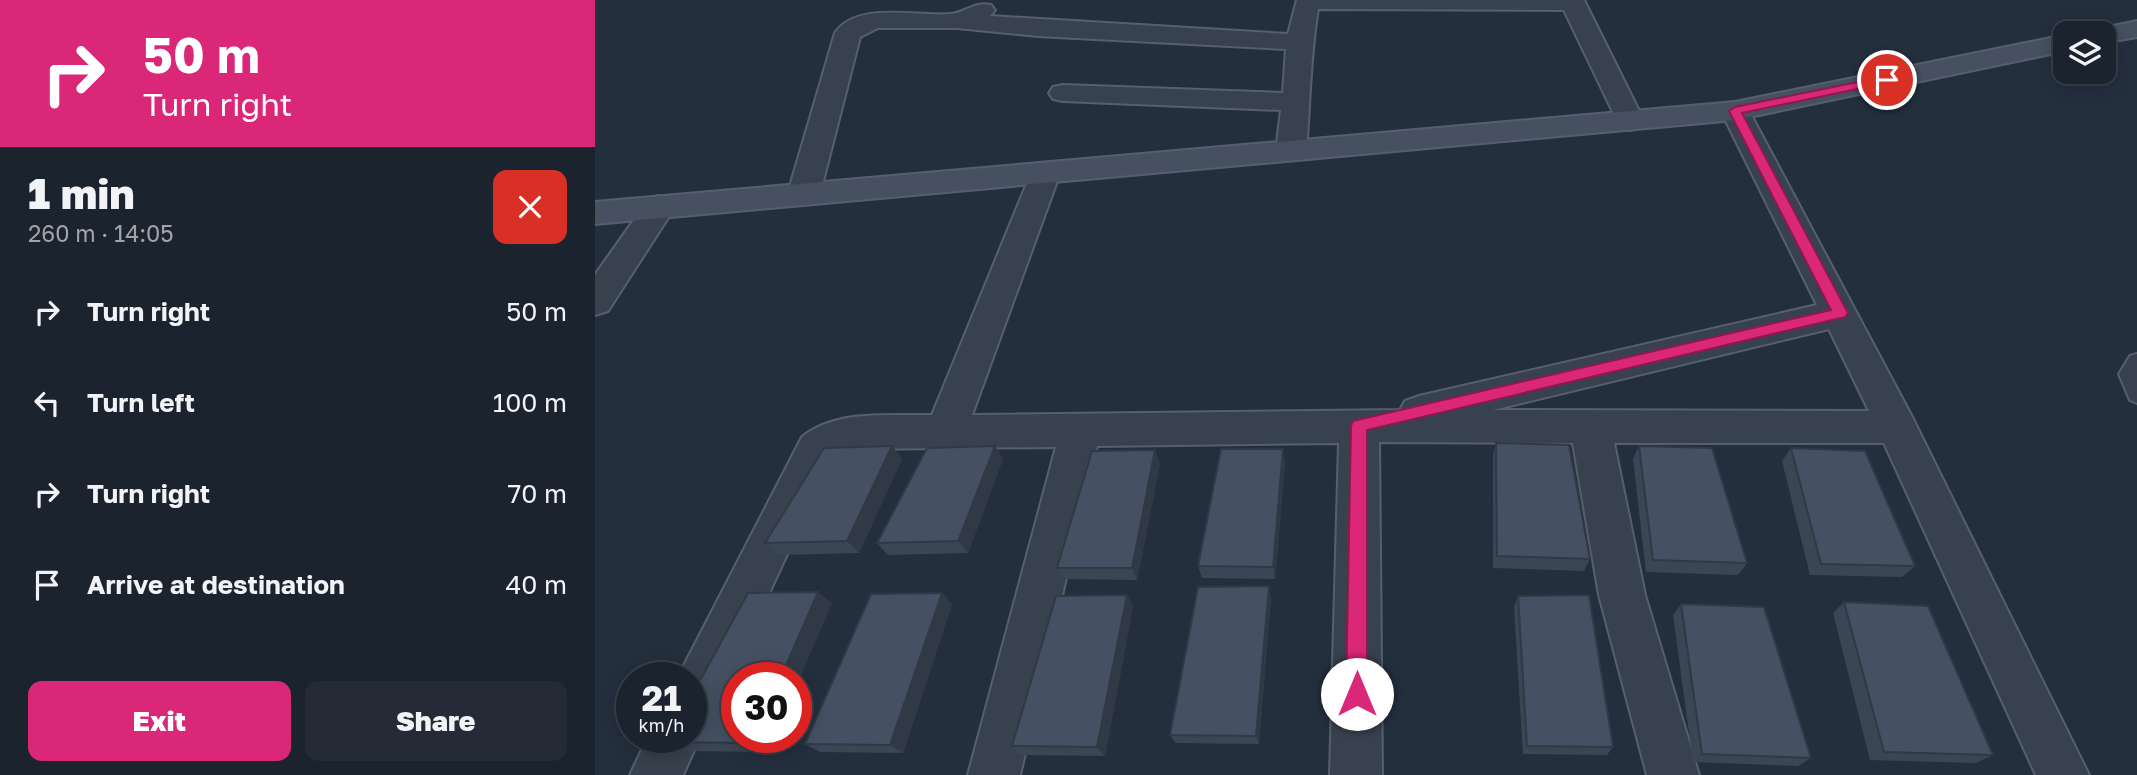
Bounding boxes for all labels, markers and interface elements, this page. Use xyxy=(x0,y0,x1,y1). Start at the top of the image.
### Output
map controls xyxy=(2053,21,2116,84)
button: layers xyxy=(2053,21,2116,84)
text: 50 m xyxy=(143,25,260,84)
icon: right xyxy=(28,28,119,119)
pin xyxy=(1857,50,1917,110)
icon: arrive xyxy=(1868,61,1906,99)
text: Turn right xyxy=(143,85,292,123)
text: 1 min xyxy=(28,168,135,218)
button: close xyxy=(493,170,567,244)
text: 260 m · 14:05 xyxy=(28,219,174,247)
icon: right xyxy=(28,293,66,331)
text: Turn right xyxy=(87,296,210,327)
text: 50 m xyxy=(506,296,567,327)
icon: left xyxy=(28,384,66,422)
text: Turn left xyxy=(87,387,195,418)
text: 100 m xyxy=(493,387,567,418)
icon: right xyxy=(28,475,66,513)
text: Turn right xyxy=(87,478,210,509)
text: 70 m xyxy=(508,478,567,509)
icon: arrive xyxy=(28,566,66,604)
text: Arrive at destination xyxy=(87,569,345,600)
text: 40 m xyxy=(506,569,567,600)
position arrow xyxy=(1320,657,1394,731)
speed limit sign: 30 xyxy=(721,662,812,753)
text: 21 xyxy=(642,677,681,719)
button: Exit xyxy=(28,681,291,761)
button: Share xyxy=(305,681,567,761)
text: km/h xyxy=(639,714,684,736)

